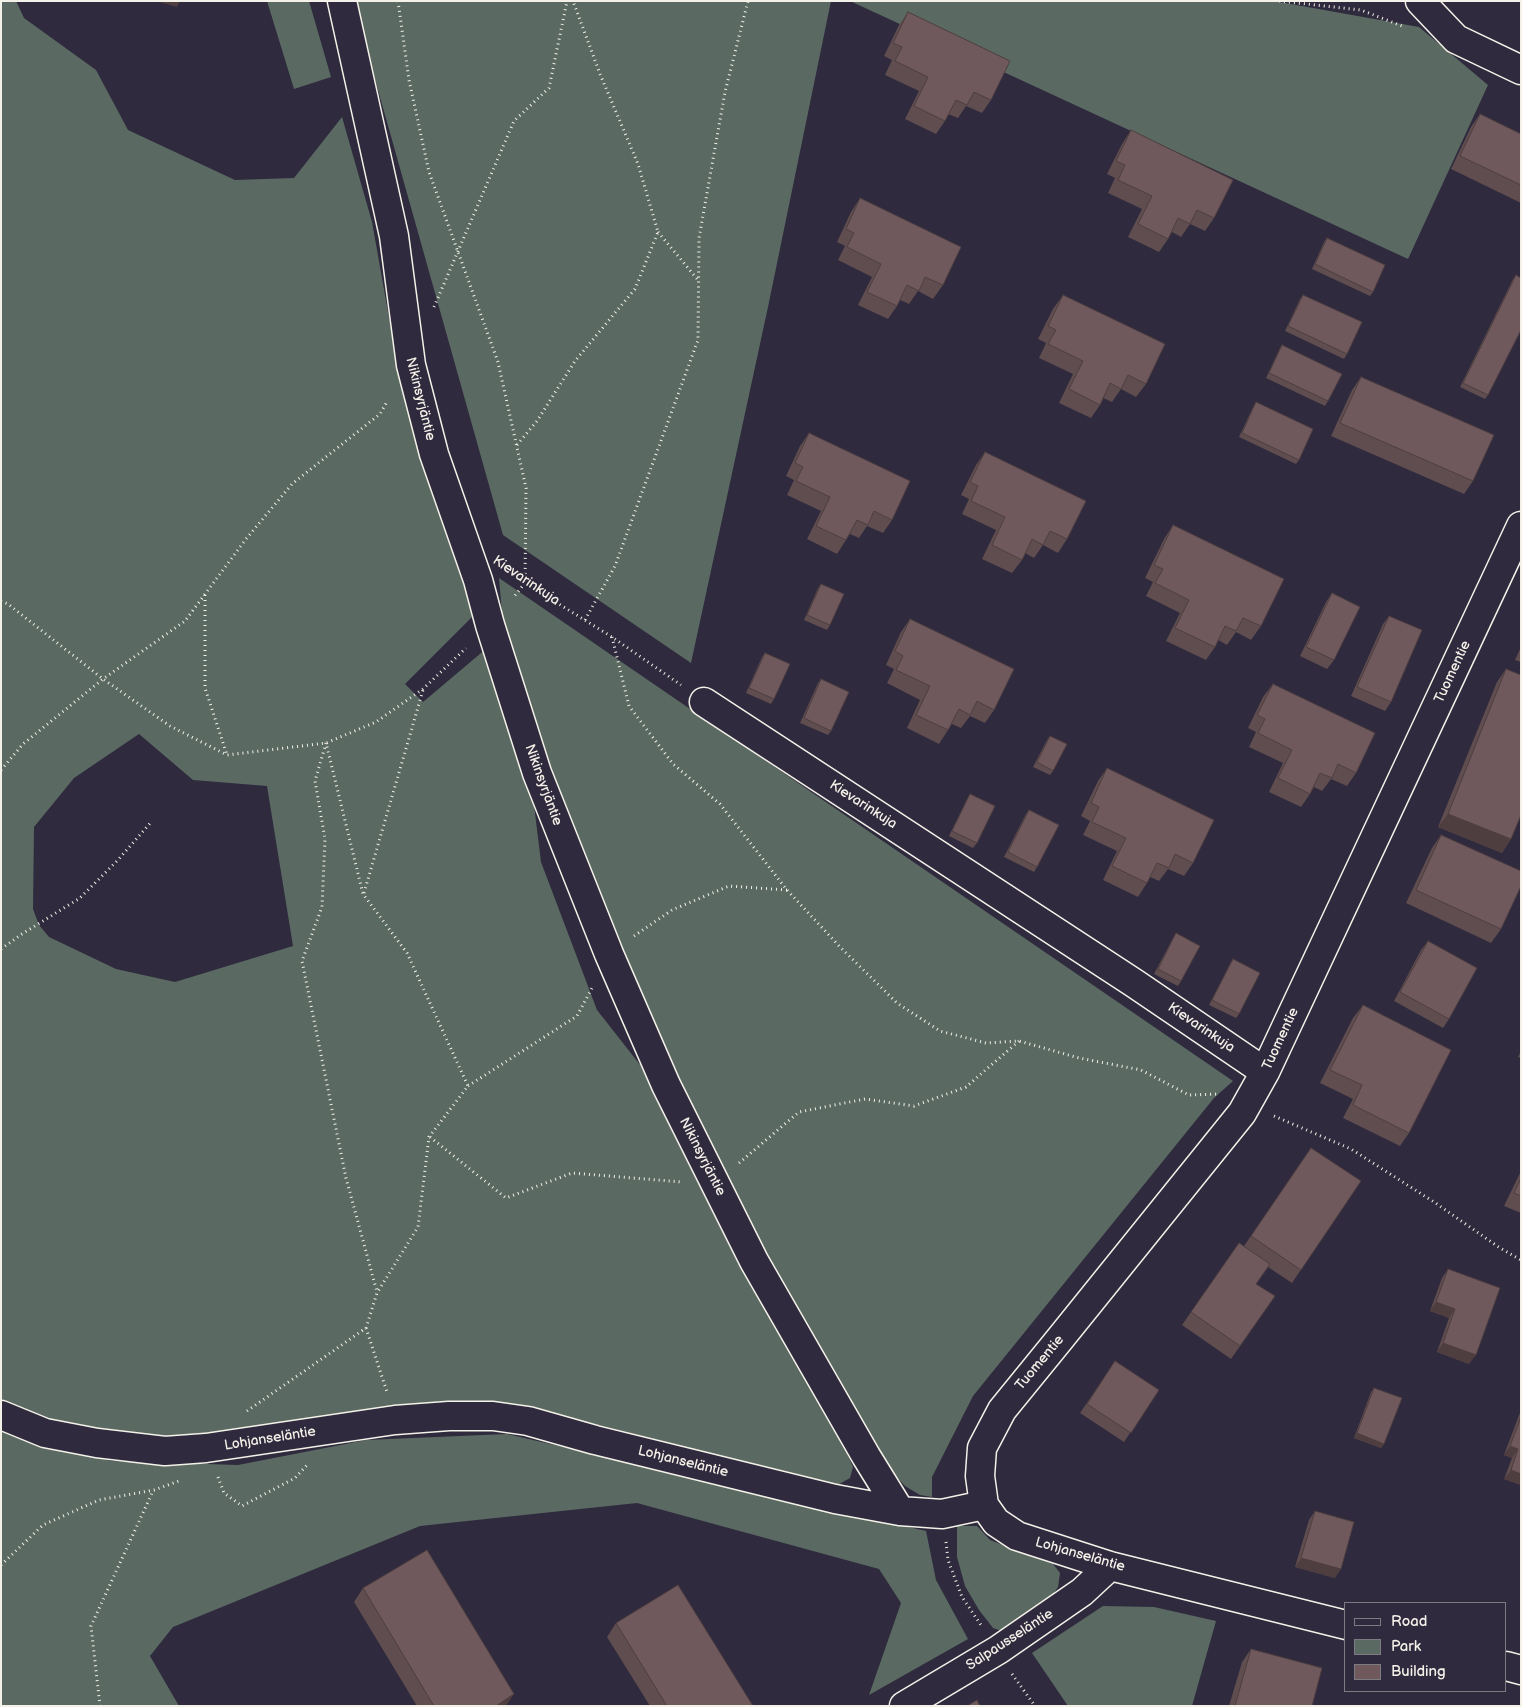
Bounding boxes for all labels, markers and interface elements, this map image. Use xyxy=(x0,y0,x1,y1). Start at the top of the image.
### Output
street label: Nikinsyrjäntie xyxy=(402,356,438,442)
street label: Kievarinkuja xyxy=(489,552,563,610)
street label: Tuomentie xyxy=(1431,638,1475,706)
street label: Nikinsyrjäntie xyxy=(521,742,565,828)
street label: Kievarinkuja xyxy=(826,777,900,833)
street label: Kievarinkuja xyxy=(1164,999,1238,1057)
street label: Tuomentie xyxy=(1259,1005,1303,1073)
street label: Nikinsyrjäntie xyxy=(675,1115,729,1199)
street label: Tuomentie xyxy=(1012,1332,1068,1394)
street label: Lohjanseläntie xyxy=(223,1423,317,1455)
street label: Lohjanseläntie xyxy=(636,1443,730,1481)
street label: Lohjanseläntie xyxy=(1033,1534,1127,1576)
legend xyxy=(1344,1602,1507,1692)
street label: Salpausseläntie xyxy=(963,1606,1057,1674)
text: Road xyxy=(1391,1612,1427,1631)
text: Park xyxy=(1391,1637,1421,1656)
text: Building xyxy=(1391,1662,1446,1681)

